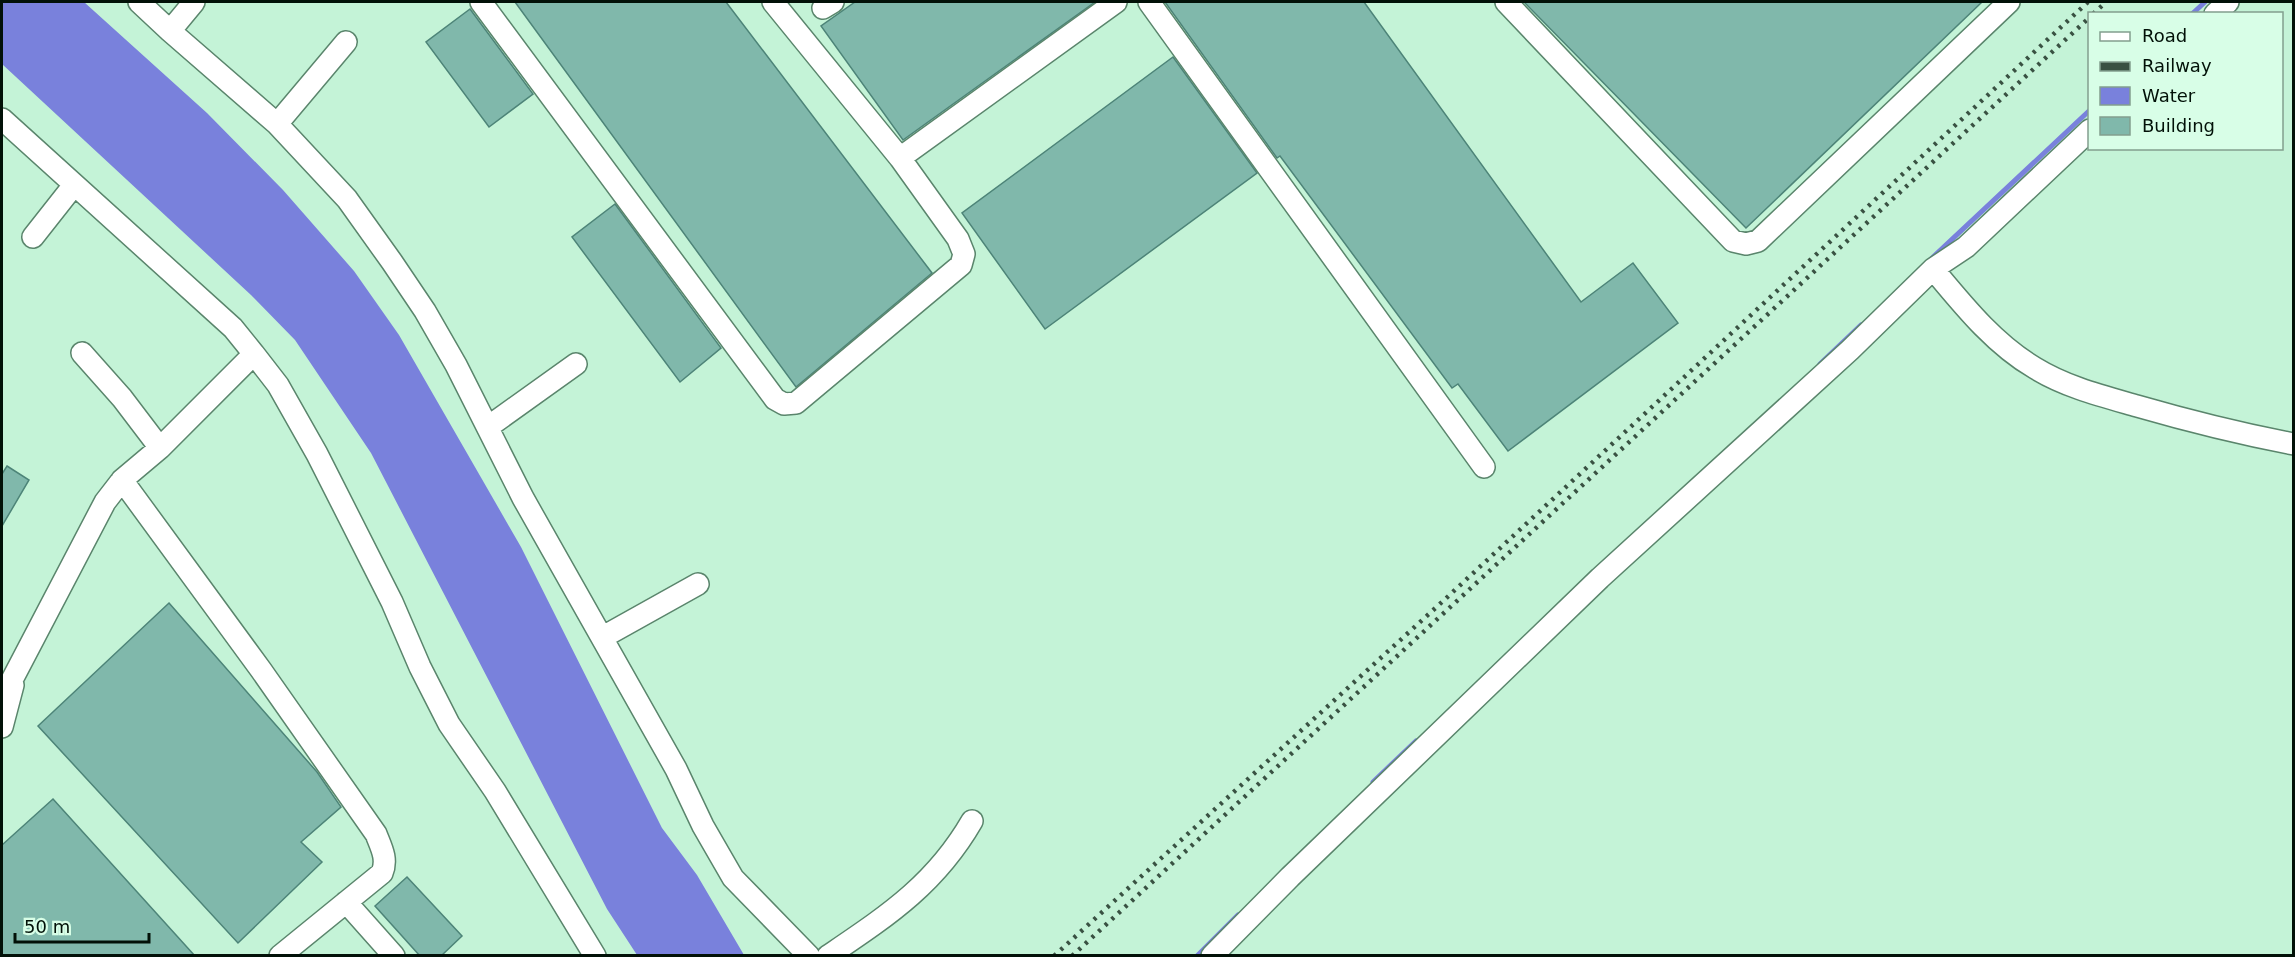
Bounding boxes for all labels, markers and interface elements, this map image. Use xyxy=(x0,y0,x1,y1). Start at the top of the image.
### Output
legend xyxy=(2088,12,2283,150)
text: Road xyxy=(2142,25,2187,46)
text: Railway xyxy=(2142,55,2212,76)
text: Water xyxy=(2142,85,2196,106)
text: Building xyxy=(2142,115,2215,136)
scale bar xyxy=(15,906,148,944)
text: 50 m xyxy=(24,916,70,937)

